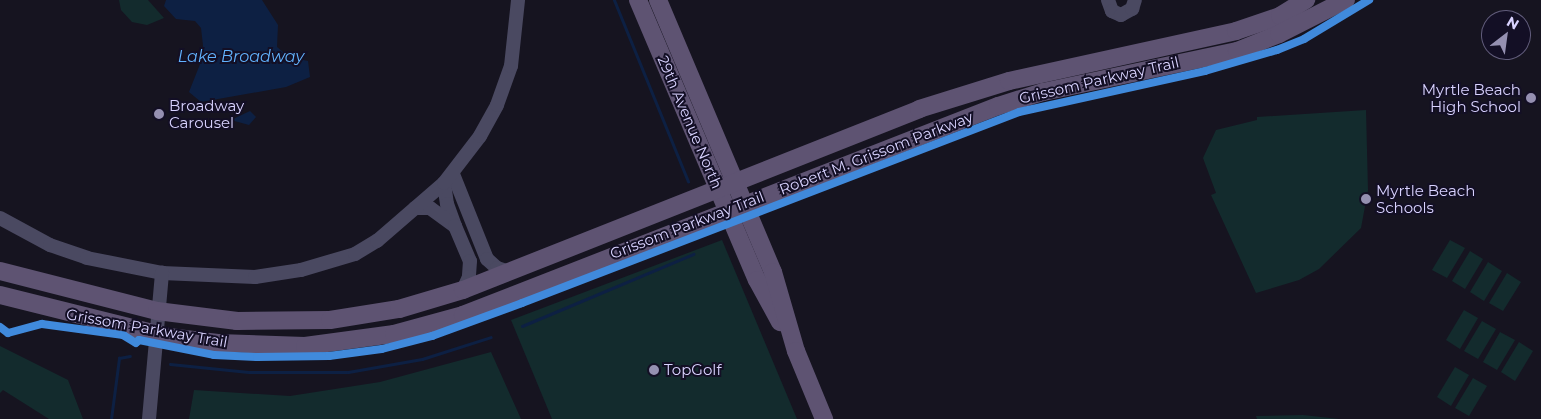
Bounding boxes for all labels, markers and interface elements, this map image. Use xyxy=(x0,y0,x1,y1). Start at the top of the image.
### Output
north arrow xyxy=(1481,10,1531,60)
text: N xyxy=(1504,12,1522,33)
water label: Lake Broadway xyxy=(178,47,304,67)
street label: 29th Avenue North xyxy=(654,53,726,191)
street label: Grissom Parkway Trail xyxy=(1017,53,1181,107)
place label: Myrtle Beach High School xyxy=(1422,80,1521,115)
marker: Myrtle Beach High School xyxy=(1525,92,1537,104)
place label: Broadway Carousel xyxy=(169,96,244,131)
marker: Broadway Carousel xyxy=(153,108,165,120)
street label: Robert M. Grissom Parkway xyxy=(777,108,975,198)
place label: Myrtle Beach Schools xyxy=(1376,181,1475,216)
street label: Grissom Parkway Trail xyxy=(607,187,767,263)
marker: Myrtle Beach Schools xyxy=(1360,193,1372,205)
street label: Grissom Parkway Trail xyxy=(65,305,229,351)
place label: TopGolf xyxy=(664,361,721,379)
marker: TopGolf xyxy=(648,364,660,376)

